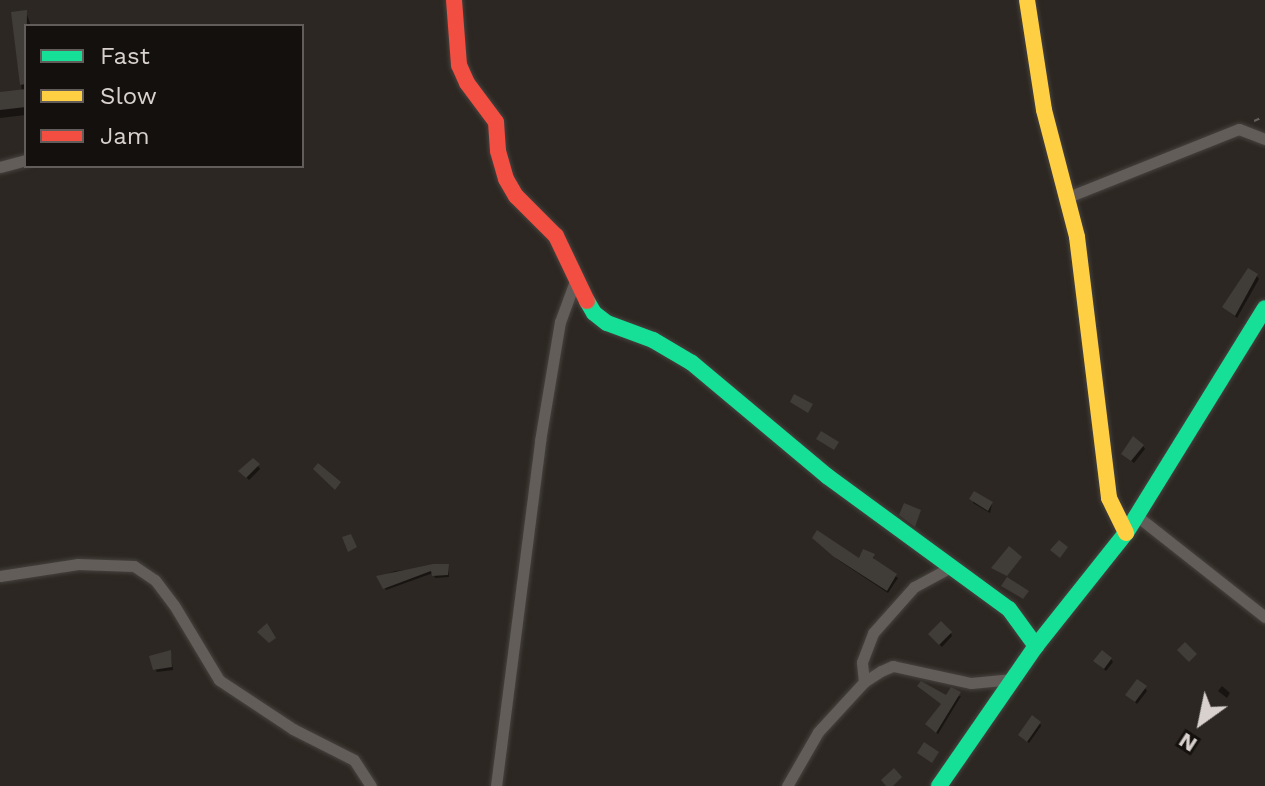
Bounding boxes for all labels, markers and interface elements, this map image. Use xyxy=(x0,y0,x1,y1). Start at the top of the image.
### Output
legend xyxy=(24,24,304,168)
text: Fast xyxy=(100,42,150,70)
text: Slow xyxy=(100,82,157,110)
text: Jam xyxy=(100,122,150,150)
north arrow xyxy=(1161,682,1241,762)
text: N xyxy=(1174,728,1201,757)

